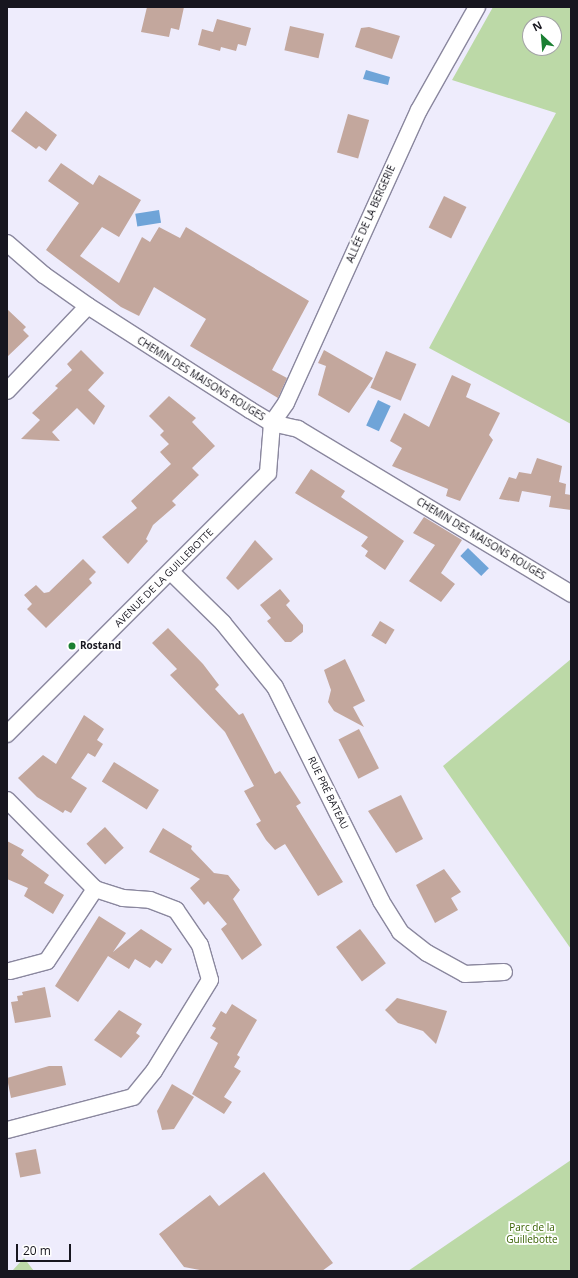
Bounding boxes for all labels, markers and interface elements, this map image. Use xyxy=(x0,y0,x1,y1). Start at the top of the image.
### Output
north arrow xyxy=(522,16,562,56)
text: N xyxy=(530,17,544,34)
street label: ALLÉE DE LA BERGERIE xyxy=(344,163,398,265)
street label: CHEMIN DES MAISONS ROUGES xyxy=(135,335,267,423)
street label: CHEMIN DES MAISONS ROUGES xyxy=(414,496,548,582)
street label: AVENUE DE LA GUILLEBOTTE xyxy=(112,526,216,630)
place label: Rostand xyxy=(80,640,121,652)
marker: Rostand xyxy=(67,641,77,651)
street label: RUE PRÉ BATEAU xyxy=(305,755,351,831)
park label: Parc de la Guillebotte xyxy=(506,1221,558,1244)
scale bar xyxy=(18,1236,73,1262)
text: 20 m xyxy=(23,1242,51,1259)

